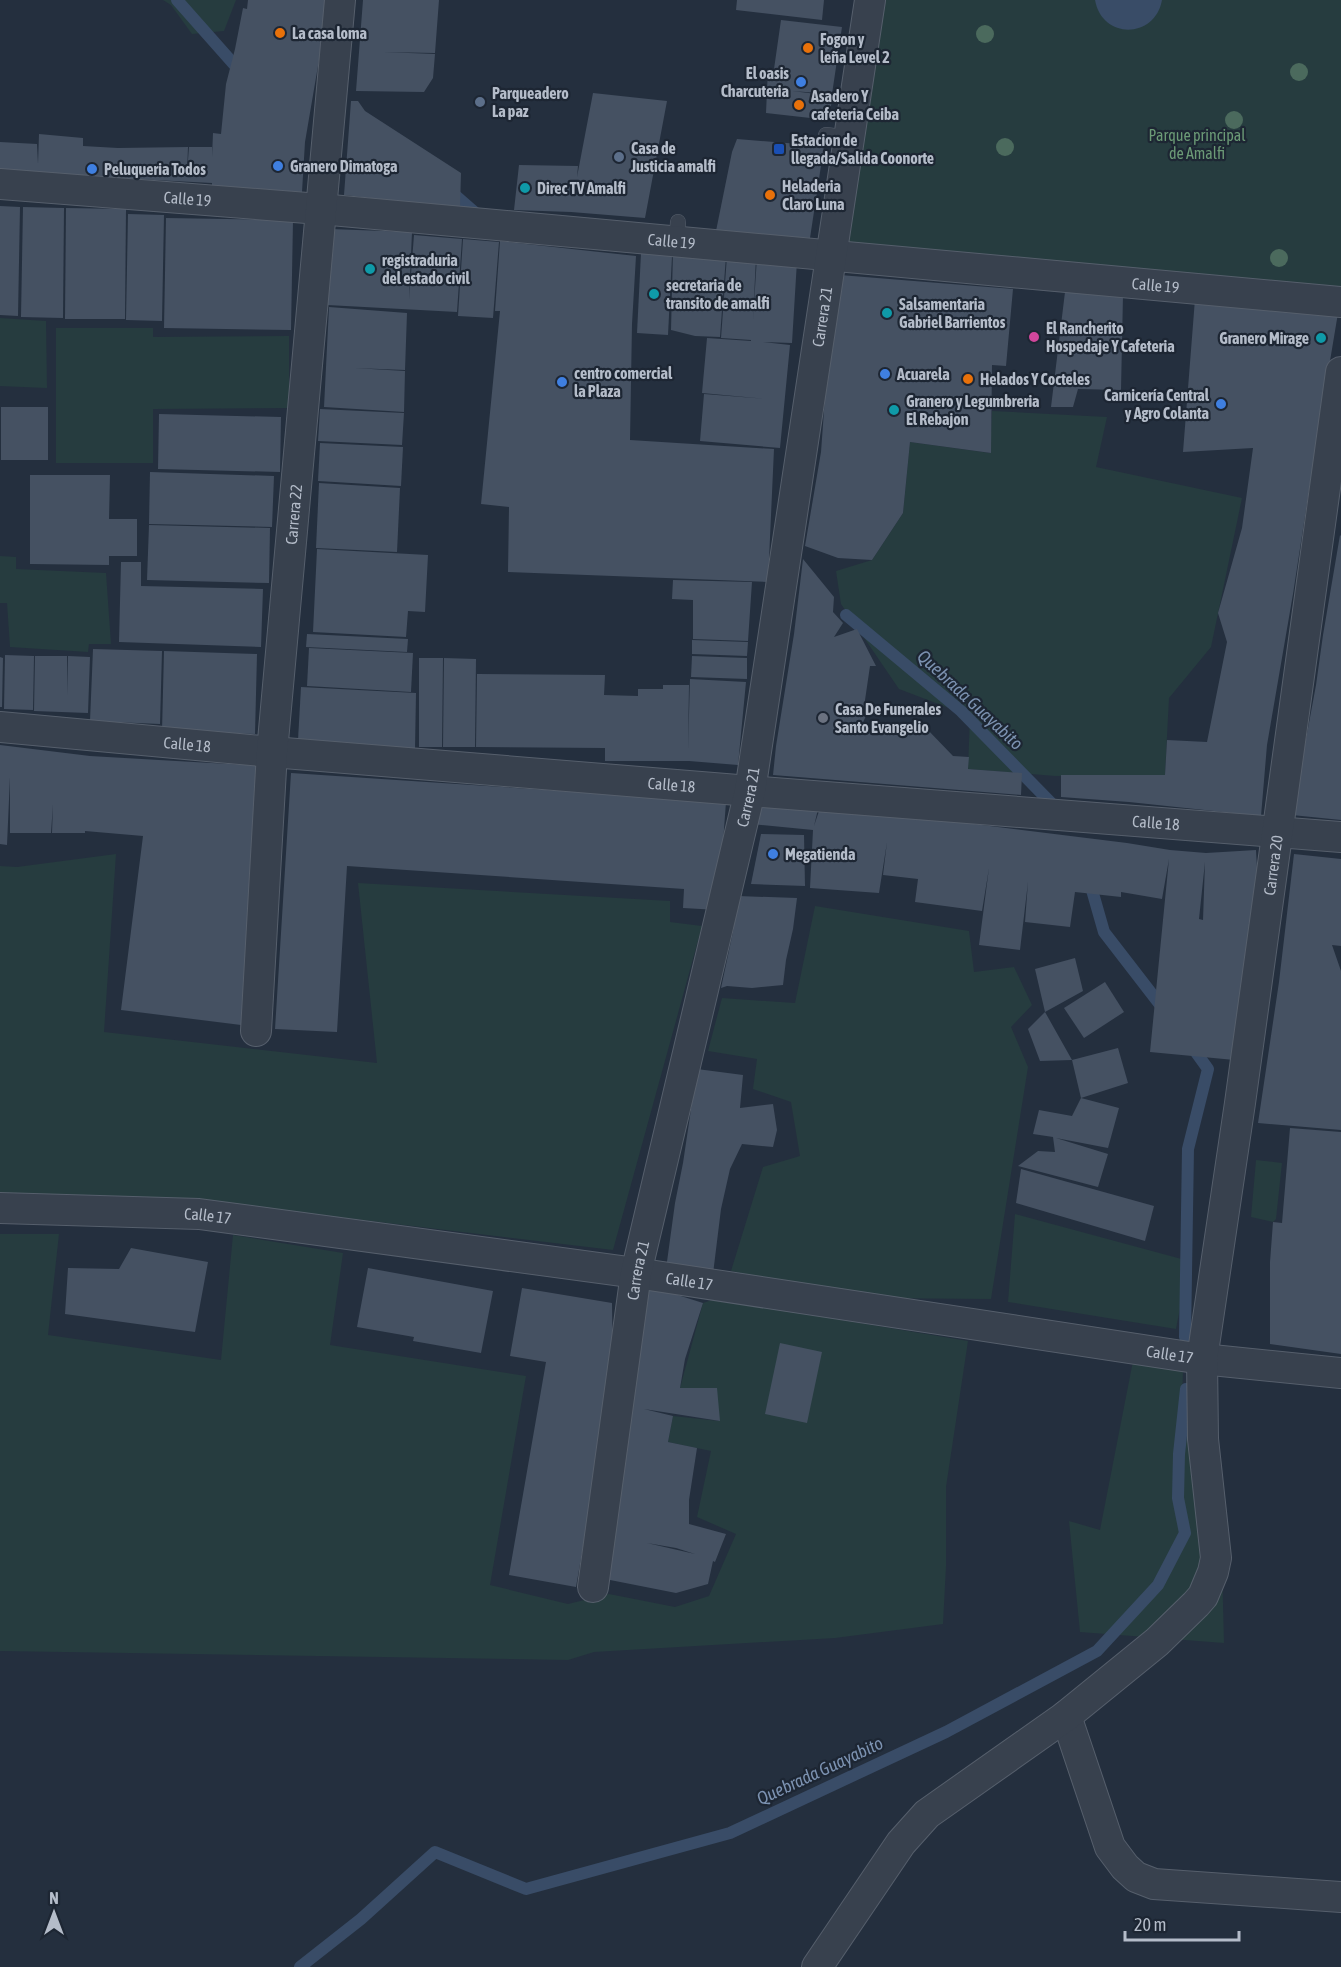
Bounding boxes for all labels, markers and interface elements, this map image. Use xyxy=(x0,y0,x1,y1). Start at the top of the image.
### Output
place label: La casa loma xyxy=(292,24,367,42)
marker: La casa loma xyxy=(273,26,287,40)
place label: Fogon y leña Level 2 xyxy=(820,30,890,66)
marker: Fogon y leña Level 2 xyxy=(801,41,815,55)
place label: El oasis Charcuteria xyxy=(721,64,789,100)
marker: El oasis Charcuteria xyxy=(794,75,808,89)
place label: Parqueadero La paz xyxy=(492,84,569,120)
place label: Asadero Y cafeteria Ceiba xyxy=(810,87,899,123)
marker: Parqueadero La paz xyxy=(473,95,487,109)
marker: Asadero Y cafeteria Ceiba xyxy=(792,98,806,112)
park label: Parque principal de Amalfi xyxy=(1148,126,1246,162)
place label: Estacion de llegada/Salida Coonorte xyxy=(791,131,934,167)
place label: Casa de Justicia amalfi xyxy=(630,139,716,175)
marker: Estacion de llegada/Salida Coonorte xyxy=(772,142,786,156)
marker: Casa de Justicia amalfi xyxy=(612,150,626,164)
place label: Granero Dimatoga xyxy=(290,157,397,175)
marker: Granero Dimatoga xyxy=(271,159,285,173)
place label: Peluqueria Todos xyxy=(104,160,206,178)
marker: Peluqueria Todos xyxy=(85,162,99,176)
place label: Heladeria Claro Luna xyxy=(782,177,844,213)
place label: Direc TV Amalfi xyxy=(537,179,626,197)
marker: Direc TV Amalfi xyxy=(518,181,532,195)
street label: Calle 19 xyxy=(163,188,212,209)
marker: Heladeria Claro Luna xyxy=(763,188,777,202)
street label: Calle 19 xyxy=(647,230,696,252)
place label: registraduria del estado civil xyxy=(382,251,470,287)
marker: registraduria del estado civil xyxy=(363,262,377,276)
street label: Calle 19 xyxy=(1131,274,1180,296)
place label: secretaria de transito de amalfi xyxy=(665,276,769,312)
street label: Carrera 21 xyxy=(809,285,835,348)
marker: secretaria de transito de amalfi xyxy=(647,287,661,301)
place label: Salsamentaria Gabriel Barrientos xyxy=(899,295,1006,331)
marker: Salsamentaria Gabriel Barrientos xyxy=(880,306,894,320)
place label: El Rancherito Hospedaje Y Cafeteria xyxy=(1046,319,1175,355)
place label: Granero Mirage xyxy=(1219,329,1309,347)
marker: El Rancherito Hospedaje Y Cafeteria xyxy=(1027,330,1041,344)
marker: Granero Mirage xyxy=(1314,331,1328,345)
place label: centro comercial la Plaza xyxy=(574,364,673,400)
place label: Acuarela xyxy=(896,365,950,383)
marker: Acuarela xyxy=(878,367,892,381)
place label: Helados Y Cocteles xyxy=(980,370,1090,388)
marker: Helados Y Cocteles xyxy=(961,372,975,386)
marker: centro comercial la Plaza xyxy=(555,375,569,389)
place label: Carnicería Central y Agro Colanta xyxy=(1104,386,1210,422)
place label: Granero y Legumbreria El Rebajon xyxy=(906,392,1040,428)
marker: Carnicería Central y Agro Colanta xyxy=(1214,397,1228,411)
marker: Granero y Legumbreria El Rebajon xyxy=(887,403,901,417)
street label: Carrera 22 xyxy=(282,483,305,545)
water label: Quebrada Guayabito xyxy=(913,645,1028,754)
place label: Casa De Funerales Santo Evangelio xyxy=(835,700,942,736)
marker: Casa De Funerales Santo Evangelio xyxy=(816,711,830,725)
street label: Calle 18 xyxy=(163,733,212,755)
street label: Carrera 21 xyxy=(733,766,763,829)
street label: Calle 18 xyxy=(647,774,696,796)
street label: Calle 18 xyxy=(1132,812,1180,833)
street label: Carrera 20 xyxy=(1260,834,1286,896)
place label: Megatienda xyxy=(785,845,855,863)
marker: Megatienda xyxy=(766,847,780,861)
street label: Calle 17 xyxy=(184,1205,233,1227)
street label: Carrera 21 xyxy=(623,1238,652,1301)
street label: Calle 17 xyxy=(664,1269,714,1294)
street label: Calle 17 xyxy=(1145,1342,1195,1367)
water label: Quebrada Guayabito xyxy=(753,1732,886,1809)
north arrow xyxy=(24,1883,84,1943)
text: N xyxy=(49,1889,59,1907)
scale bar xyxy=(1125,1904,1239,1942)
text: 20 m xyxy=(1134,1914,1166,1935)

